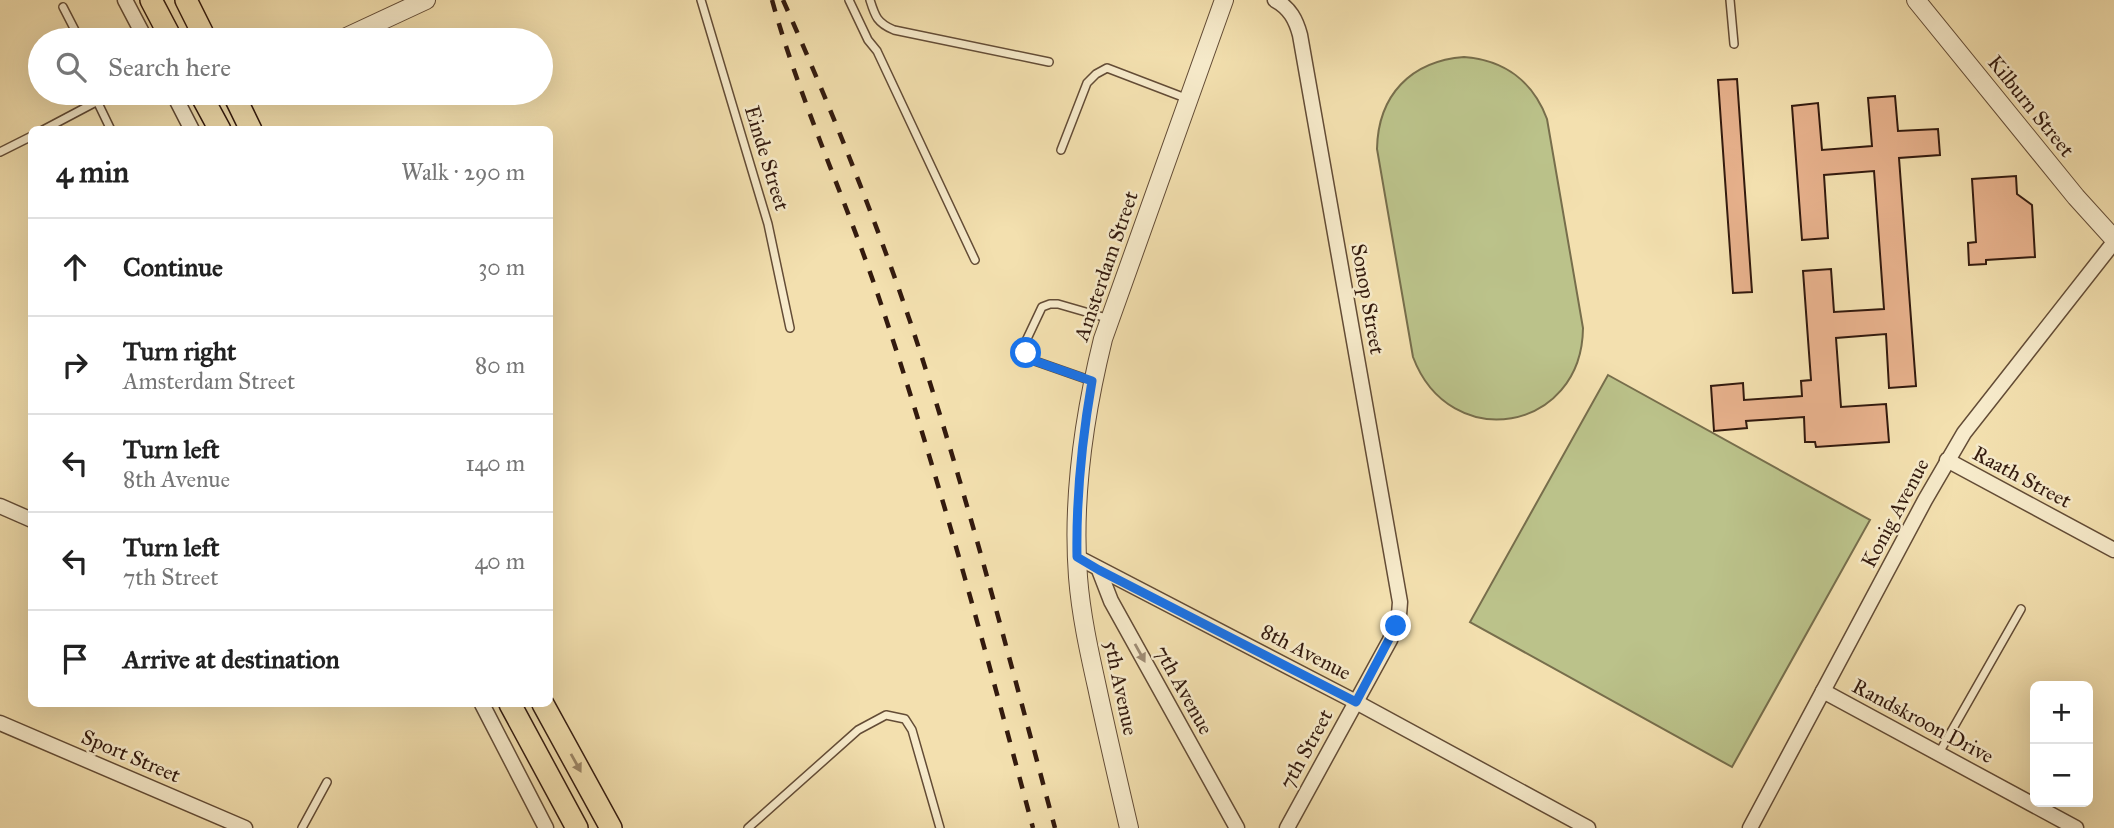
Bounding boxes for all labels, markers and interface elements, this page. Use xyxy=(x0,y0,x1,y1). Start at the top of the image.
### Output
search box xyxy=(28,28,553,105)
icon: search xyxy=(52,48,90,86)
street label: Kilburn Street xyxy=(1982,50,2080,163)
text: Search here xyxy=(108,51,231,83)
street label: Einde Street xyxy=(739,102,795,214)
text: 4 min xyxy=(56,154,129,190)
text: Walk · 290 m xyxy=(401,158,525,186)
street label: Amsterdam Street xyxy=(1068,187,1144,345)
street label: Sonop Street xyxy=(1345,242,1391,357)
icon: ahead xyxy=(56,248,94,286)
text: Continue xyxy=(123,251,223,283)
text: 30 m xyxy=(478,253,525,281)
text: Turn right xyxy=(123,335,236,367)
route start xyxy=(1010,337,1041,368)
icon: right xyxy=(56,346,94,384)
text: 80 m xyxy=(475,351,525,379)
text: Amsterdam Street xyxy=(123,367,295,395)
text: Turn left xyxy=(123,433,219,465)
street label: Raath Street xyxy=(1968,440,2076,514)
icon: left xyxy=(56,444,94,482)
text: 140 m xyxy=(465,449,525,477)
street label: Konig Avenue xyxy=(1855,454,1935,572)
text: 8th Avenue xyxy=(123,465,230,493)
text: Turn left xyxy=(123,531,219,563)
icon: left xyxy=(56,542,94,580)
text: 40 m xyxy=(475,547,525,575)
text: 7th Street xyxy=(123,563,218,591)
route end xyxy=(1380,610,1411,641)
street label: 8th Avenue xyxy=(1257,618,1356,686)
street label: 5th Avenue xyxy=(1098,638,1144,738)
icon: arrive xyxy=(56,640,94,678)
street label: 7th Avenue xyxy=(1149,641,1219,739)
text: Arrive at destination xyxy=(123,643,340,675)
one-way arrow xyxy=(1134,643,1146,662)
street label: Randskroon Drive xyxy=(1848,673,1998,769)
map controls xyxy=(2030,681,2093,807)
button: + xyxy=(2030,681,2093,744)
street label: 7th Street xyxy=(1274,704,1339,793)
street label: Sport Street xyxy=(77,723,185,789)
button: − xyxy=(2030,744,2093,807)
one-way arrow xyxy=(570,754,582,773)

